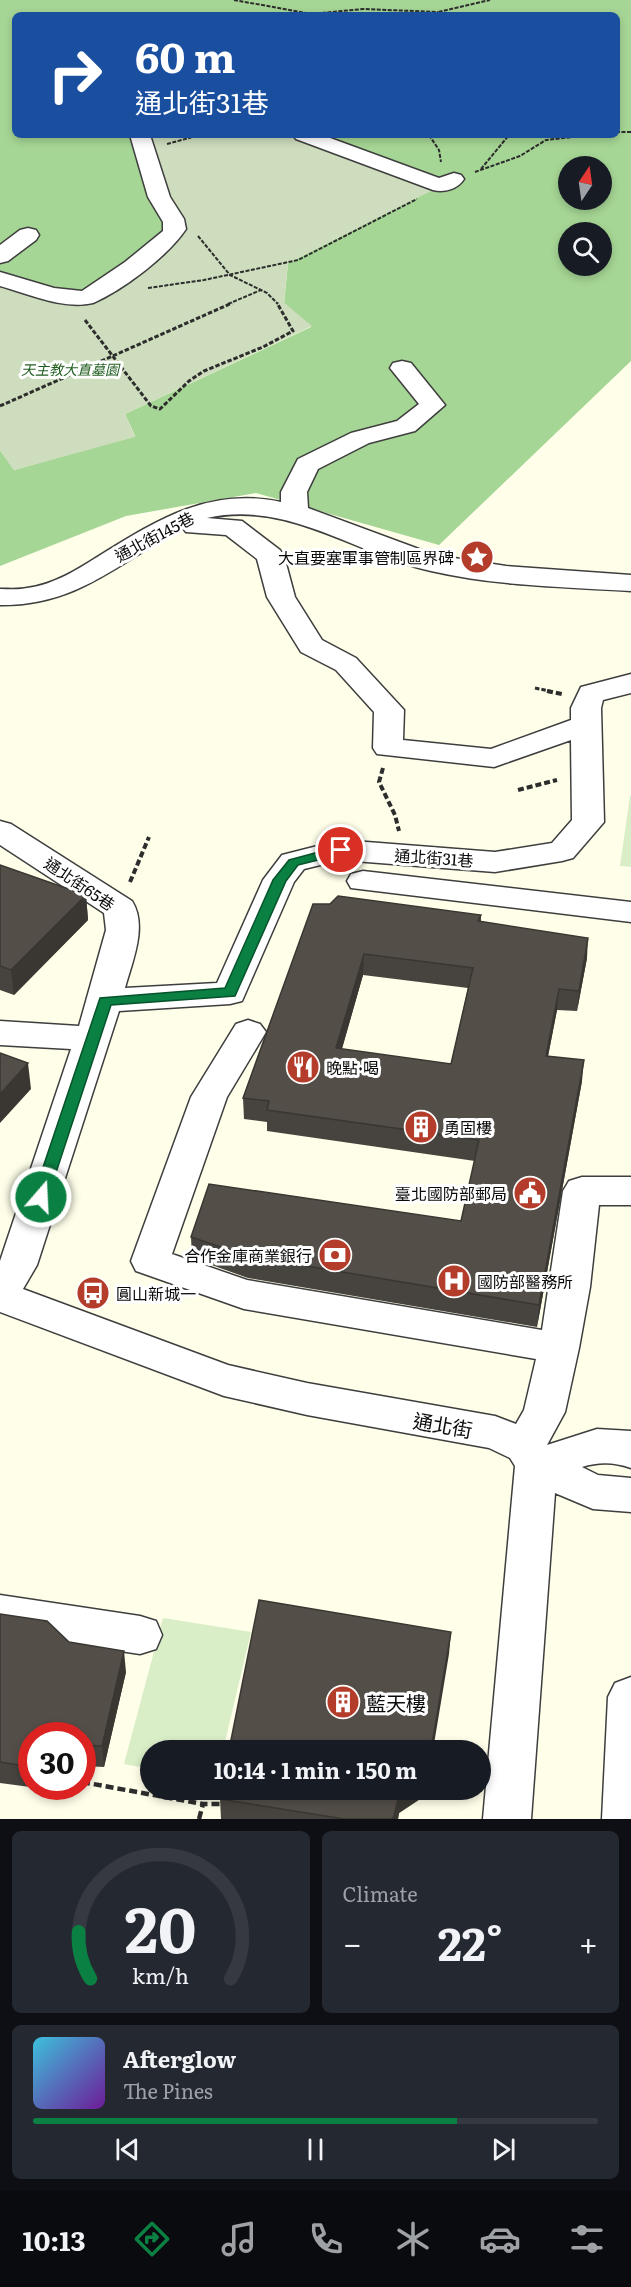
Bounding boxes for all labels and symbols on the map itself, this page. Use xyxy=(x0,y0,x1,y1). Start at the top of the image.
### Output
north arrow xyxy=(558,156,612,210)
park label: 天主教大直墓園 xyxy=(21,359,121,379)
street label: 通北街145巷 xyxy=(110,505,198,567)
place icon: 大直要塞軍事管制區界碑 xyxy=(459,539,495,575)
place label: 大直要塞軍事管制區界碑 xyxy=(278,545,454,569)
pin xyxy=(315,824,366,875)
street label: 通北街31巷 xyxy=(394,842,474,872)
street label: 通北街65巷 xyxy=(40,850,120,916)
restaurant icon: 晚點·喝 xyxy=(285,1049,321,1085)
place label: 晚點·喝 xyxy=(326,1055,379,1079)
building icon: 勇固樓 xyxy=(403,1109,439,1145)
place label: 勇固樓 xyxy=(444,1115,492,1139)
position arrow xyxy=(9,1165,73,1229)
public building icon: 臺北國防部郵局 xyxy=(512,1175,548,1211)
place label: 臺北國防部郵局 xyxy=(395,1181,507,1205)
bank icon: 合作金庫商業銀行 xyxy=(317,1237,353,1273)
place label: 合作金庫商業銀行 xyxy=(184,1243,312,1267)
hospital icon: 國防部醫務所 xyxy=(436,1263,472,1299)
place label: 國防部醫務所 xyxy=(477,1269,573,1293)
bus stop icon: 圓山新城一 xyxy=(75,1275,111,1311)
place label: 圓山新城一 xyxy=(116,1281,196,1305)
street label: 通北街 xyxy=(411,1404,475,1444)
building icon: 藍天樓 xyxy=(325,1684,361,1720)
place label: 藍天樓 xyxy=(366,1687,426,1717)
speed limit sign: 30 xyxy=(18,1722,96,1800)

